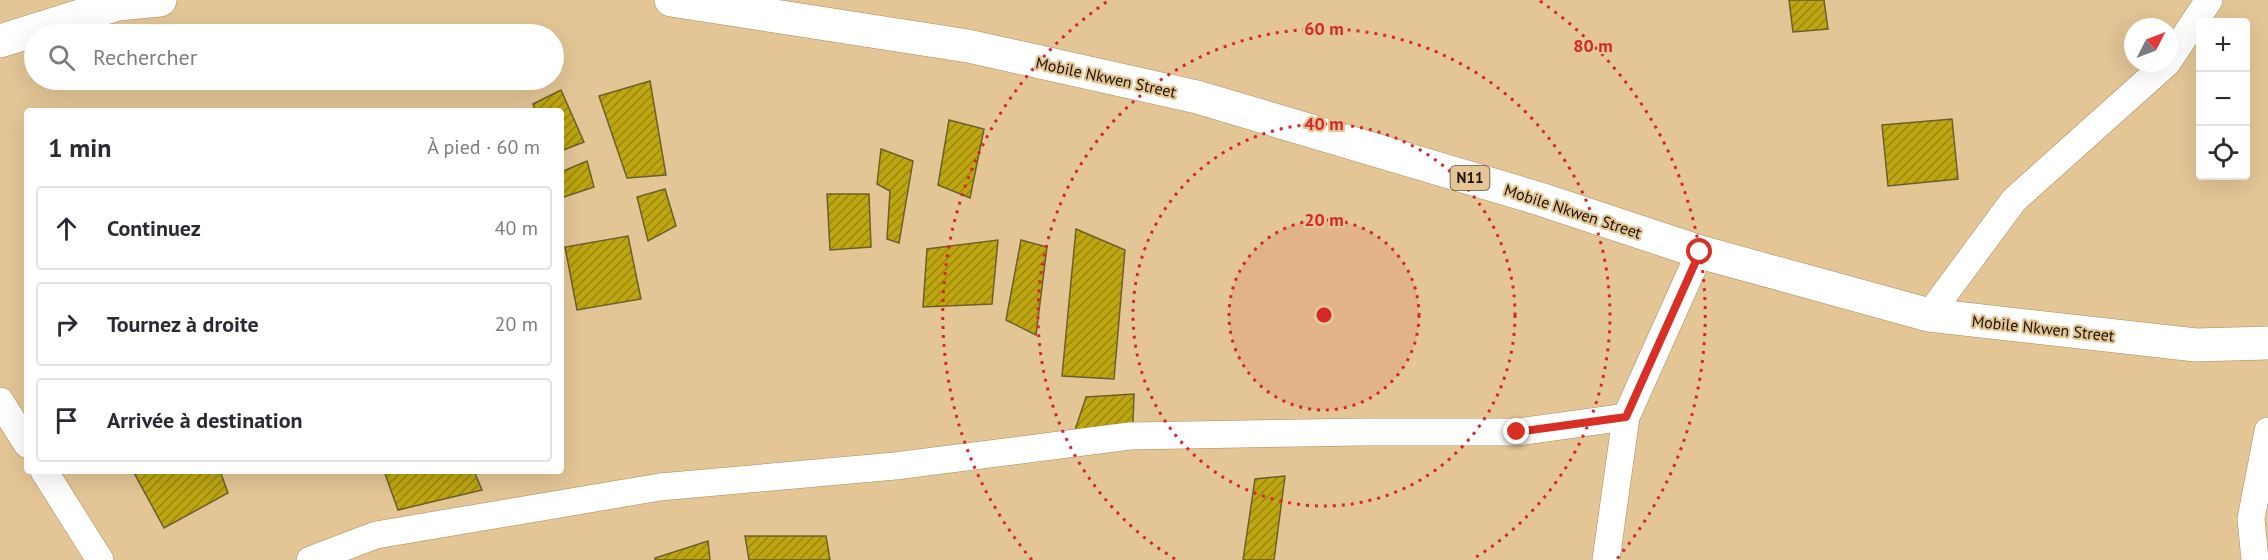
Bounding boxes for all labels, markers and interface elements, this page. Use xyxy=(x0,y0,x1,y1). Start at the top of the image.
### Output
text: 60 m xyxy=(1304,17,1344,40)
north arrow xyxy=(2124,18,2178,72)
map controls xyxy=(2196,18,2250,180)
button: + xyxy=(2196,18,2250,72)
search box xyxy=(24,24,564,90)
text: 80 m xyxy=(1573,34,1613,57)
icon: search xyxy=(45,41,78,74)
text: Rechercher xyxy=(93,43,197,71)
street label: Mobile Nkwen Street xyxy=(1034,52,1179,102)
button: − xyxy=(2196,72,2250,126)
text: 40 m xyxy=(1304,112,1344,135)
button: locate xyxy=(2196,126,2250,180)
text: 1 min xyxy=(48,131,111,164)
text: À pied · 60 m xyxy=(427,134,540,160)
road number: N11 xyxy=(1450,166,1490,190)
street label: Mobile Nkwen Street xyxy=(1502,179,1645,243)
text: 20 m xyxy=(1304,208,1344,231)
icon: ahead xyxy=(50,212,83,245)
text: Continuez xyxy=(107,214,201,242)
text: 40 m xyxy=(495,215,538,241)
route start xyxy=(1686,238,1712,264)
centre of rings xyxy=(1314,305,1334,325)
icon: right xyxy=(50,308,83,341)
text: Tournez à droite xyxy=(107,310,259,338)
text: 20 m xyxy=(495,311,538,337)
street label: Mobile Nkwen Street xyxy=(1971,311,2116,345)
icon: arrive xyxy=(50,404,83,437)
text: Arrivée à destination xyxy=(107,406,303,434)
route end xyxy=(1503,418,1529,444)

